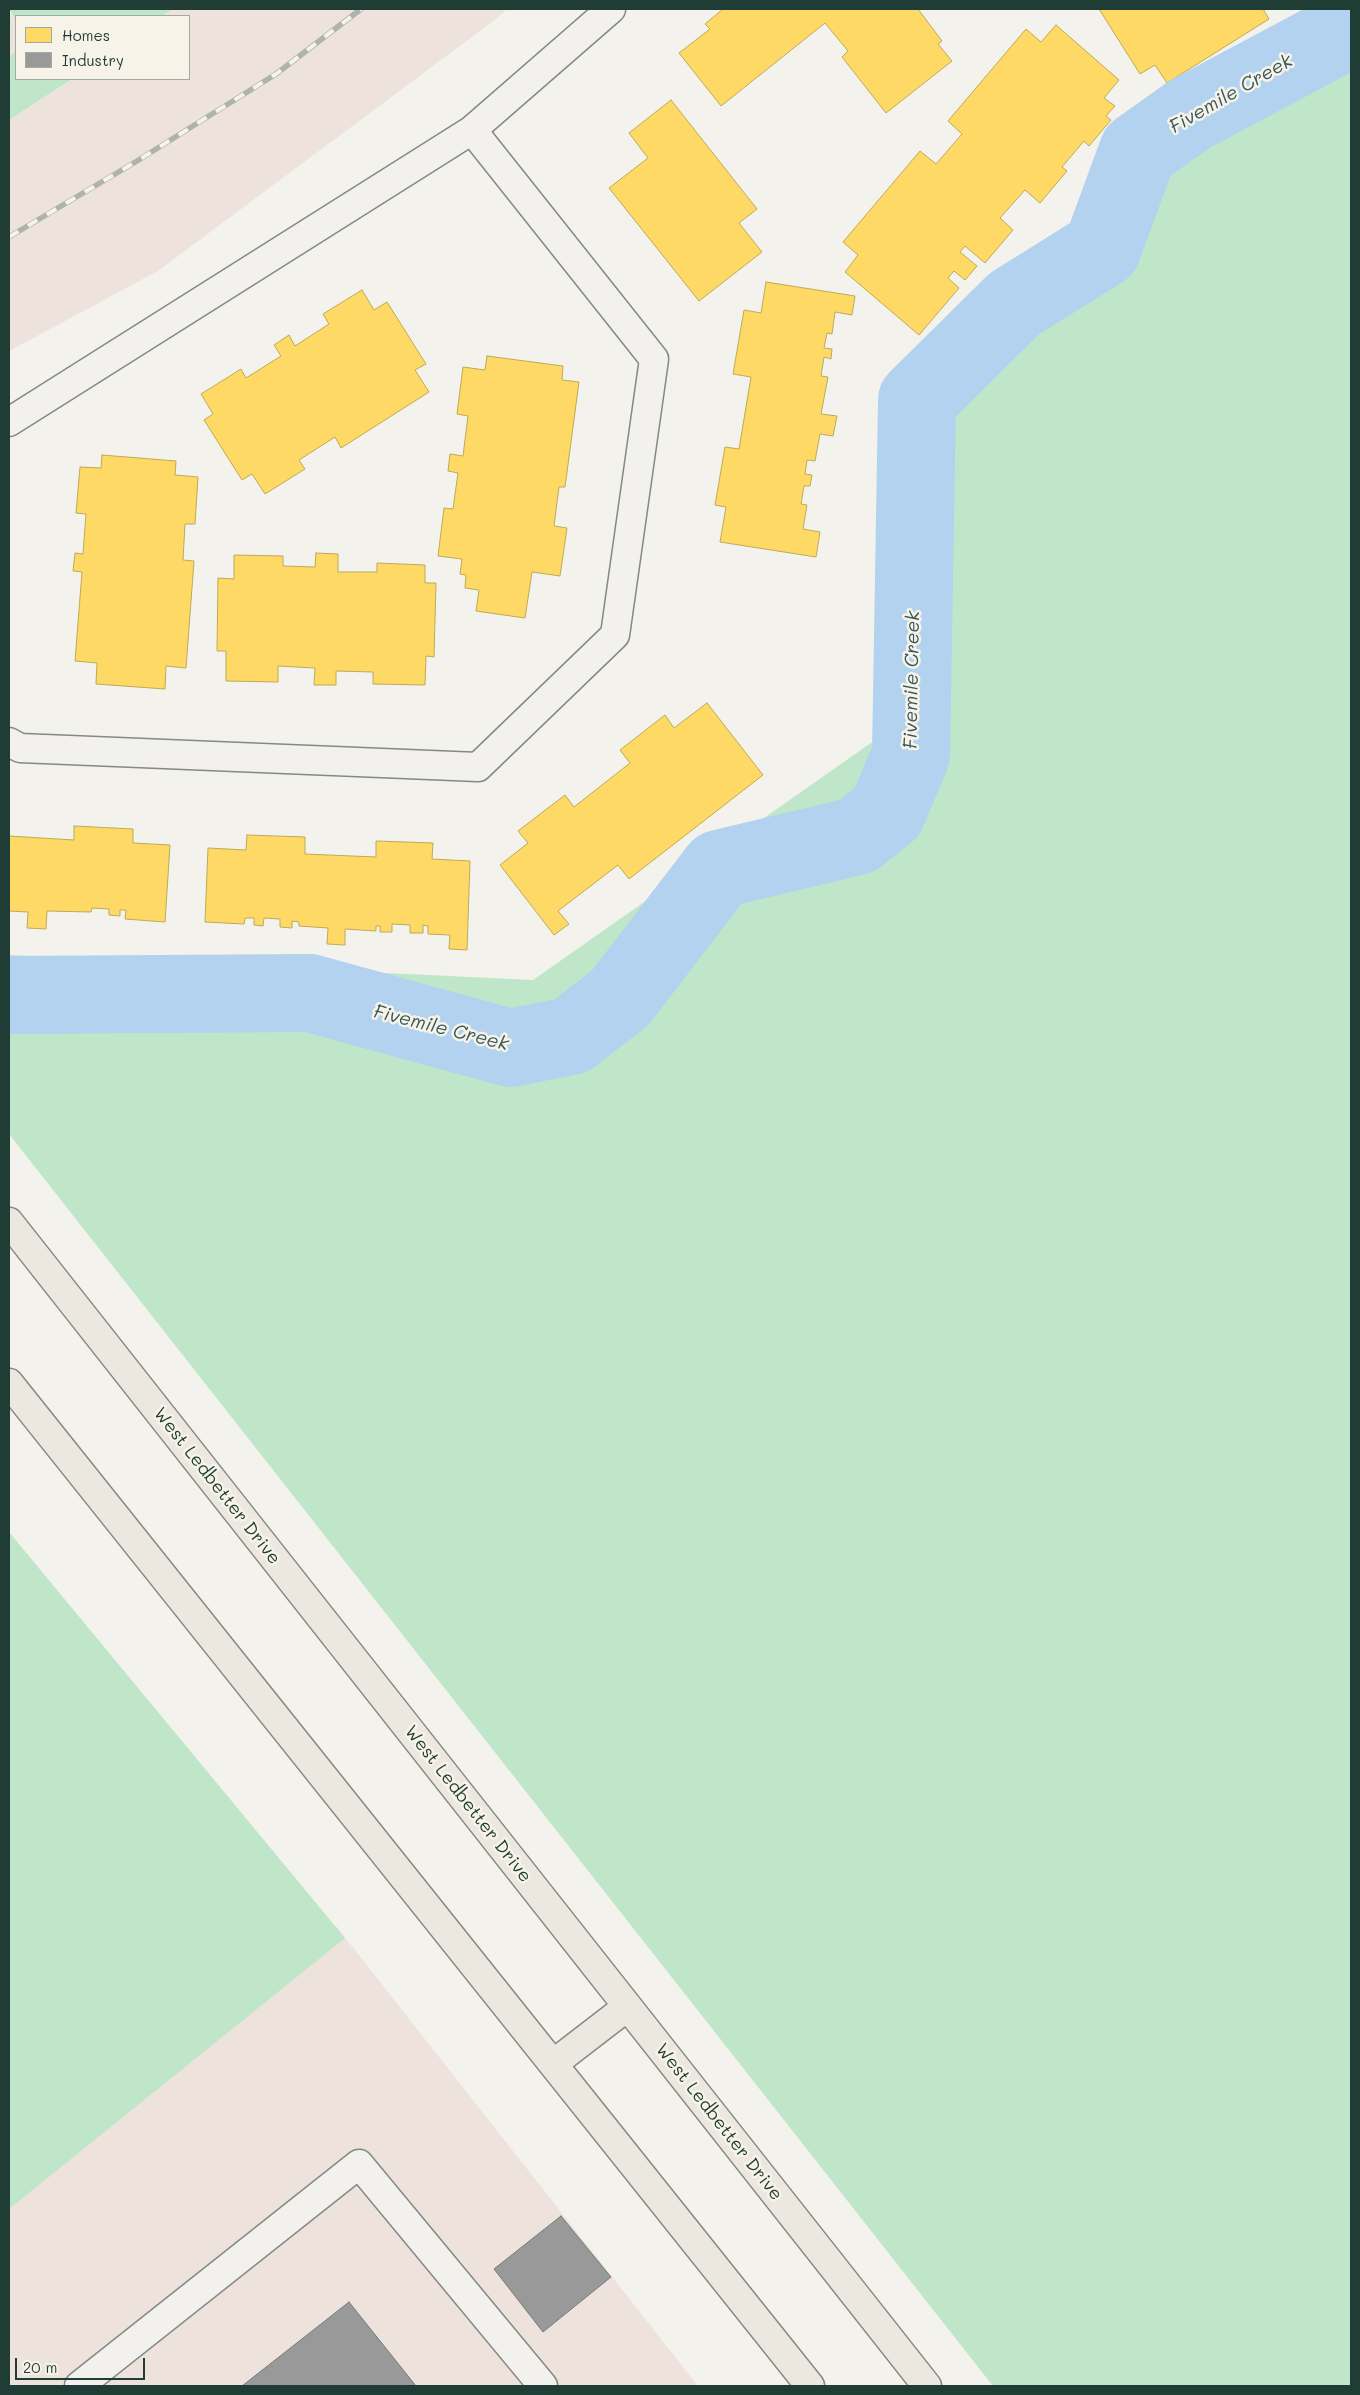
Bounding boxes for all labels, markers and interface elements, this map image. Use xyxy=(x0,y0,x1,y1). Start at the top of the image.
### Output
legend xyxy=(15,15,190,80)
text: Homes xyxy=(62,25,110,45)
water label: Fivemile Creek xyxy=(1165,49,1297,139)
text: Industry xyxy=(62,50,124,70)
water label: Fivemile Creek xyxy=(899,611,925,749)
water label: Fivemile Creek xyxy=(371,1000,511,1056)
street label: West Ledbetter Drive xyxy=(149,1403,285,1569)
street label: West Ledbetter Drive xyxy=(400,1721,536,1887)
street label: West Ledbetter Drive xyxy=(651,2039,787,2205)
scale bar xyxy=(18,2348,148,2380)
text: 20 m xyxy=(23,2357,57,2377)

